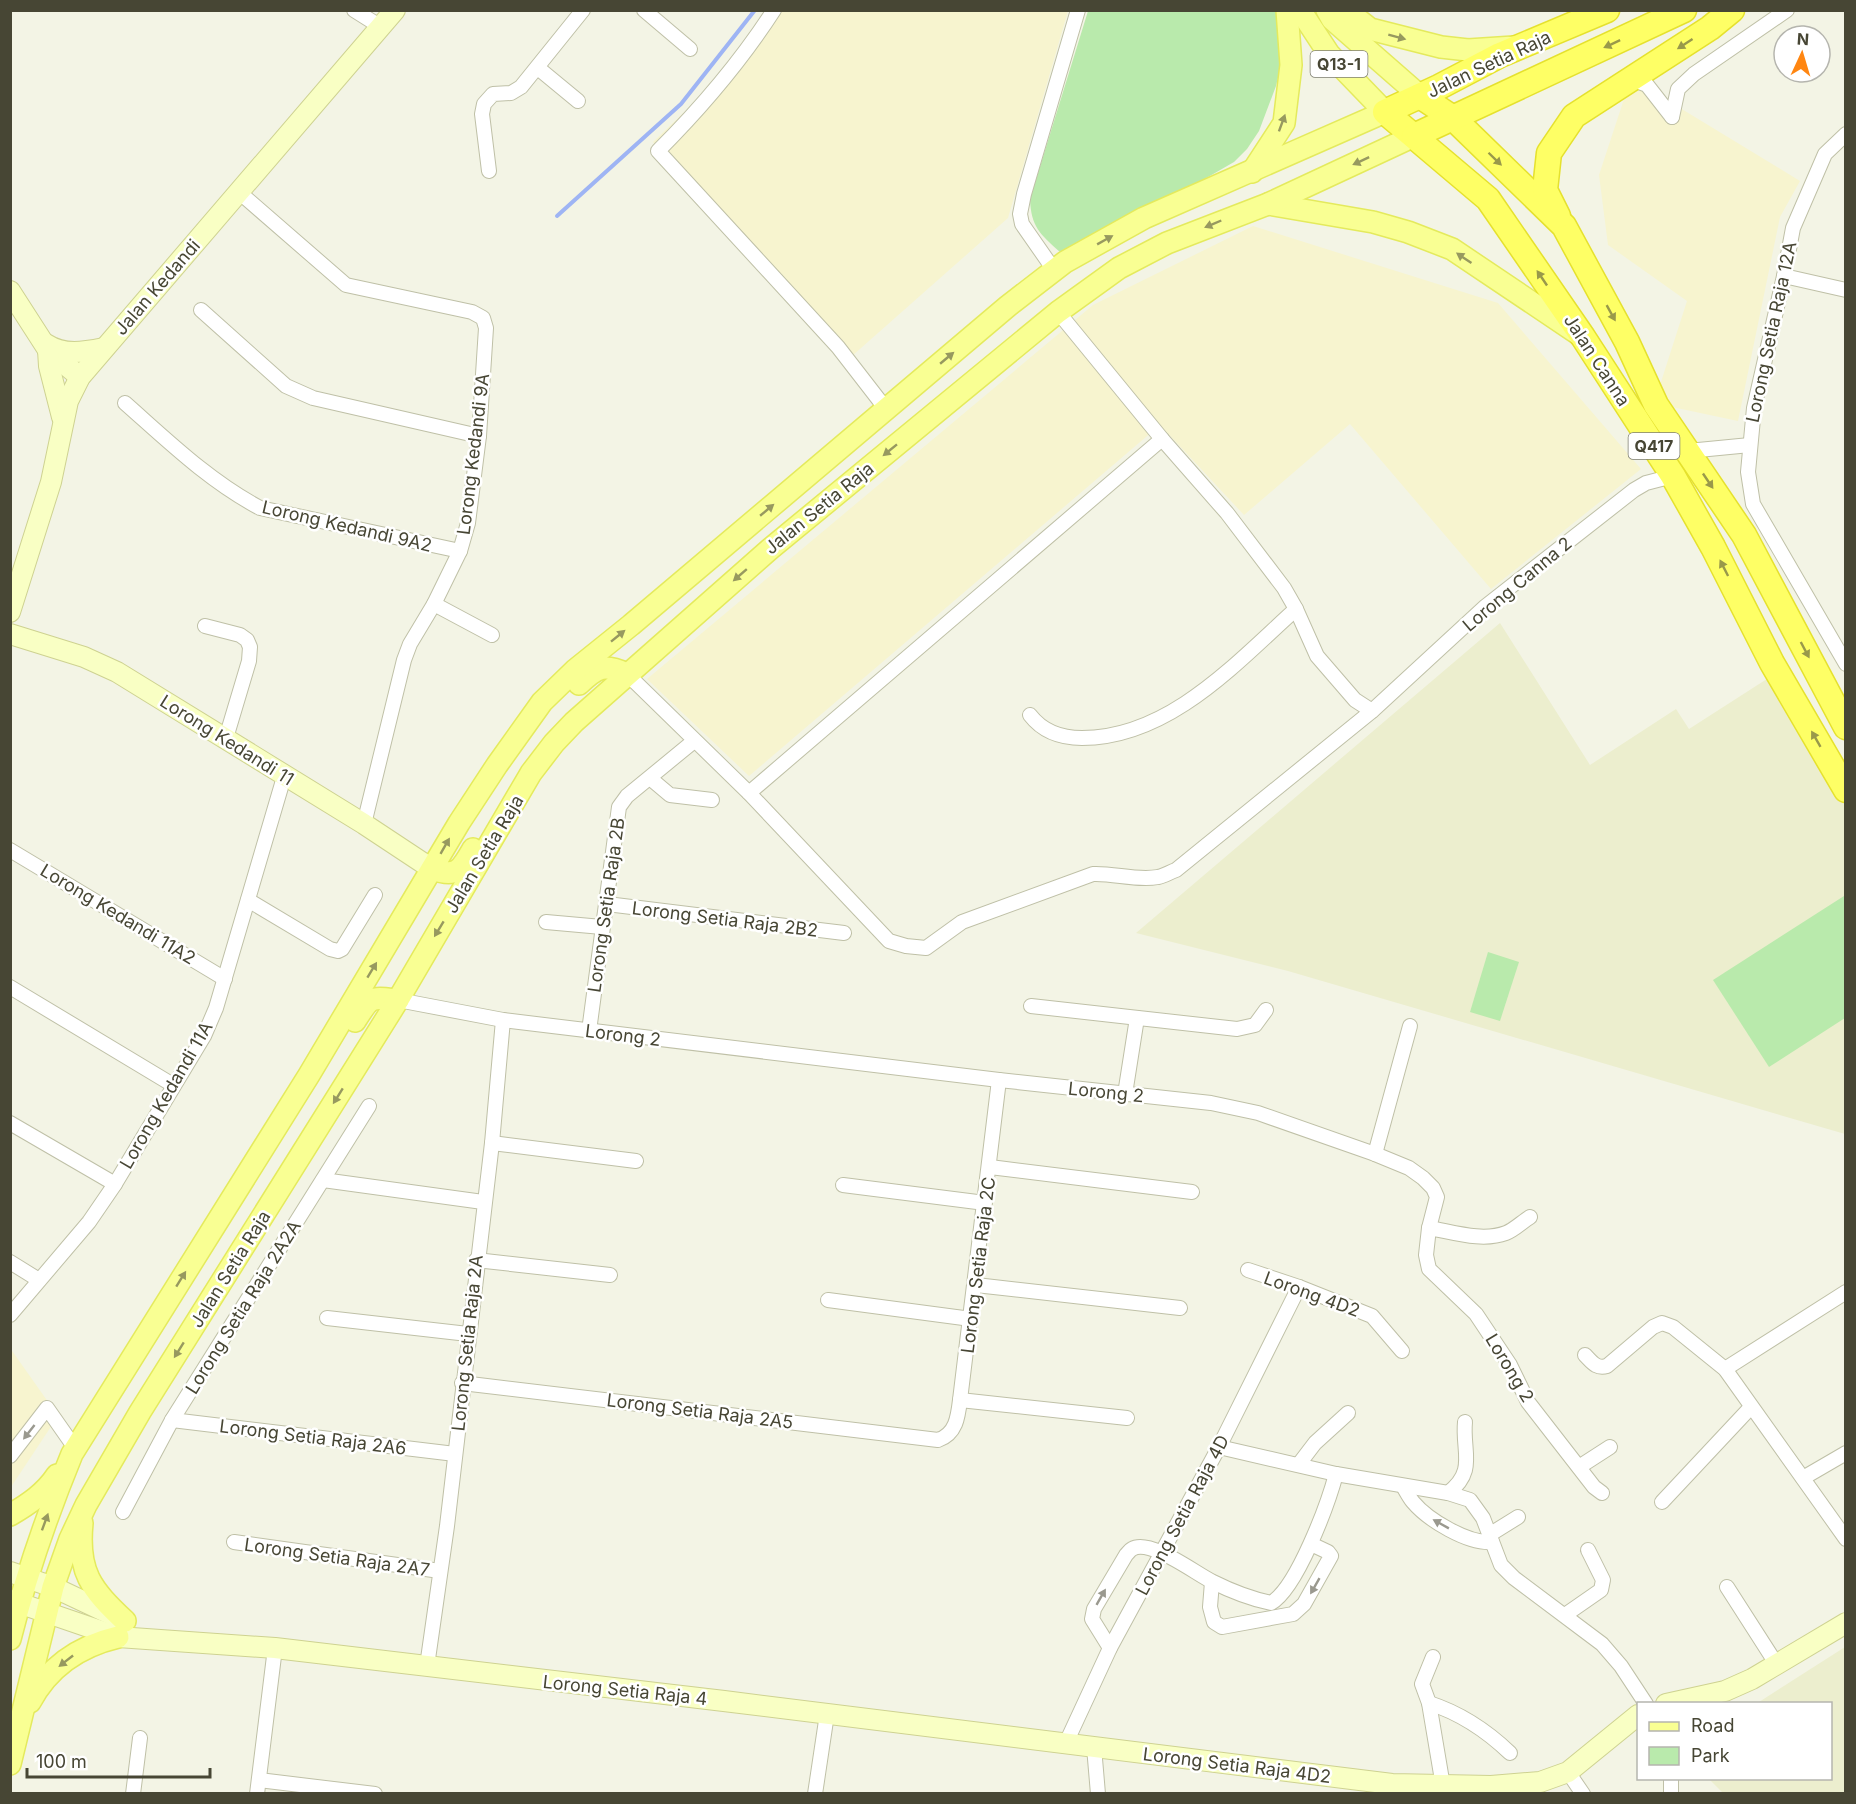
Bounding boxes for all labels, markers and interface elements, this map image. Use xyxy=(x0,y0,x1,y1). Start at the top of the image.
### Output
north arrow xyxy=(1772,24,1832,84)
street label: Jalan Setia Raja xyxy=(1424,26,1554,102)
text: N xyxy=(1796,29,1810,49)
one-way arrow xyxy=(1388,33,1406,42)
one-way arrow xyxy=(1603,39,1620,48)
one-way arrow xyxy=(1677,39,1693,50)
road number: Q13-1 xyxy=(1310,51,1368,77)
one-way arrow xyxy=(1277,113,1287,131)
one-way arrow xyxy=(1487,152,1502,166)
one-way arrow xyxy=(1352,156,1370,166)
one-way arrow xyxy=(1203,219,1221,229)
street label: Jalan Kedandi xyxy=(110,235,204,339)
one-way arrow xyxy=(1096,235,1113,245)
street label: Lorong Setia Raja 12A xyxy=(1742,240,1800,424)
one-way arrow xyxy=(1457,252,1473,264)
one-way arrow xyxy=(1536,271,1548,287)
one-way arrow xyxy=(1606,305,1616,322)
street label: Jalan Canna xyxy=(1560,310,1634,410)
one-way arrow xyxy=(939,351,955,364)
street label: Lorong Kedandi 9A xyxy=(453,372,493,536)
road number: Q417 xyxy=(1628,433,1680,459)
one-way arrow xyxy=(882,444,898,457)
street label: Jalan Setia Raja xyxy=(760,458,878,558)
one-way arrow xyxy=(1702,473,1714,489)
street label: Lorong Kedandi 9A2 xyxy=(260,496,434,556)
one-way arrow xyxy=(759,504,774,517)
street label: Lorong Canna 2 xyxy=(1458,532,1576,636)
one-way arrow xyxy=(1719,559,1729,577)
one-way arrow xyxy=(733,568,748,581)
one-way arrow xyxy=(610,630,625,643)
one-way arrow xyxy=(1800,642,1810,659)
street label: Lorong Kedandi 11 xyxy=(156,690,298,790)
one-way arrow xyxy=(1811,731,1821,748)
street label: Jalan Setia Raja xyxy=(440,791,528,917)
street label: Lorong Setia Raja 2B xyxy=(583,816,629,994)
one-way arrow xyxy=(440,838,451,854)
street label: Lorong Kedandi 11A2 xyxy=(37,859,199,969)
street label: Lorong Setia Raja 2B2 xyxy=(631,897,819,941)
one-way arrow xyxy=(434,921,445,937)
one-way arrow xyxy=(366,962,377,978)
street label: Lorong Kedandi 11A xyxy=(115,1018,217,1172)
street label: Lorong 2 xyxy=(584,1020,662,1050)
street label: Lorong 2 xyxy=(1067,1078,1145,1106)
one-way arrow xyxy=(333,1088,344,1104)
street label: Lorong Setia Raja 2C xyxy=(957,1176,999,1354)
street label: Jalan Setia Raja xyxy=(186,1207,274,1331)
street label: Lorong Setia Raja 2A2A xyxy=(181,1216,305,1398)
street label: Lorong Setia Raja 2A xyxy=(447,1254,487,1432)
street label: Lorong 4D2 xyxy=(1261,1267,1363,1321)
one-way arrow xyxy=(176,1271,187,1287)
street label: Lorong 2 xyxy=(1481,1330,1539,1406)
one-way arrow xyxy=(174,1342,185,1358)
street label: Lorong Setia Raja 2A5 xyxy=(605,1389,795,1433)
street label: Lorong Setia Raja 2A6 xyxy=(218,1415,408,1459)
one-way arrow xyxy=(22,1424,35,1440)
street label: Lorong Setia Raja 4D xyxy=(1131,1431,1233,1599)
one-way arrow xyxy=(40,1512,50,1530)
one-way arrow xyxy=(1432,1519,1449,1529)
street label: Lorong Setia Raja 2A7 xyxy=(243,1534,431,1580)
one-way arrow xyxy=(1310,1577,1320,1594)
one-way arrow xyxy=(1096,1588,1106,1605)
one-way arrow xyxy=(58,1655,74,1667)
street label: Lorong Setia Raja 4 xyxy=(542,1671,708,1709)
legend xyxy=(1637,1702,1832,1780)
text: Road xyxy=(1691,1715,1734,1736)
scale bar xyxy=(27,1741,210,1779)
street label: Lorong Setia Raja 4D2 xyxy=(1142,1743,1332,1787)
text: Park xyxy=(1691,1745,1730,1766)
text: 100 m xyxy=(36,1751,87,1772)

